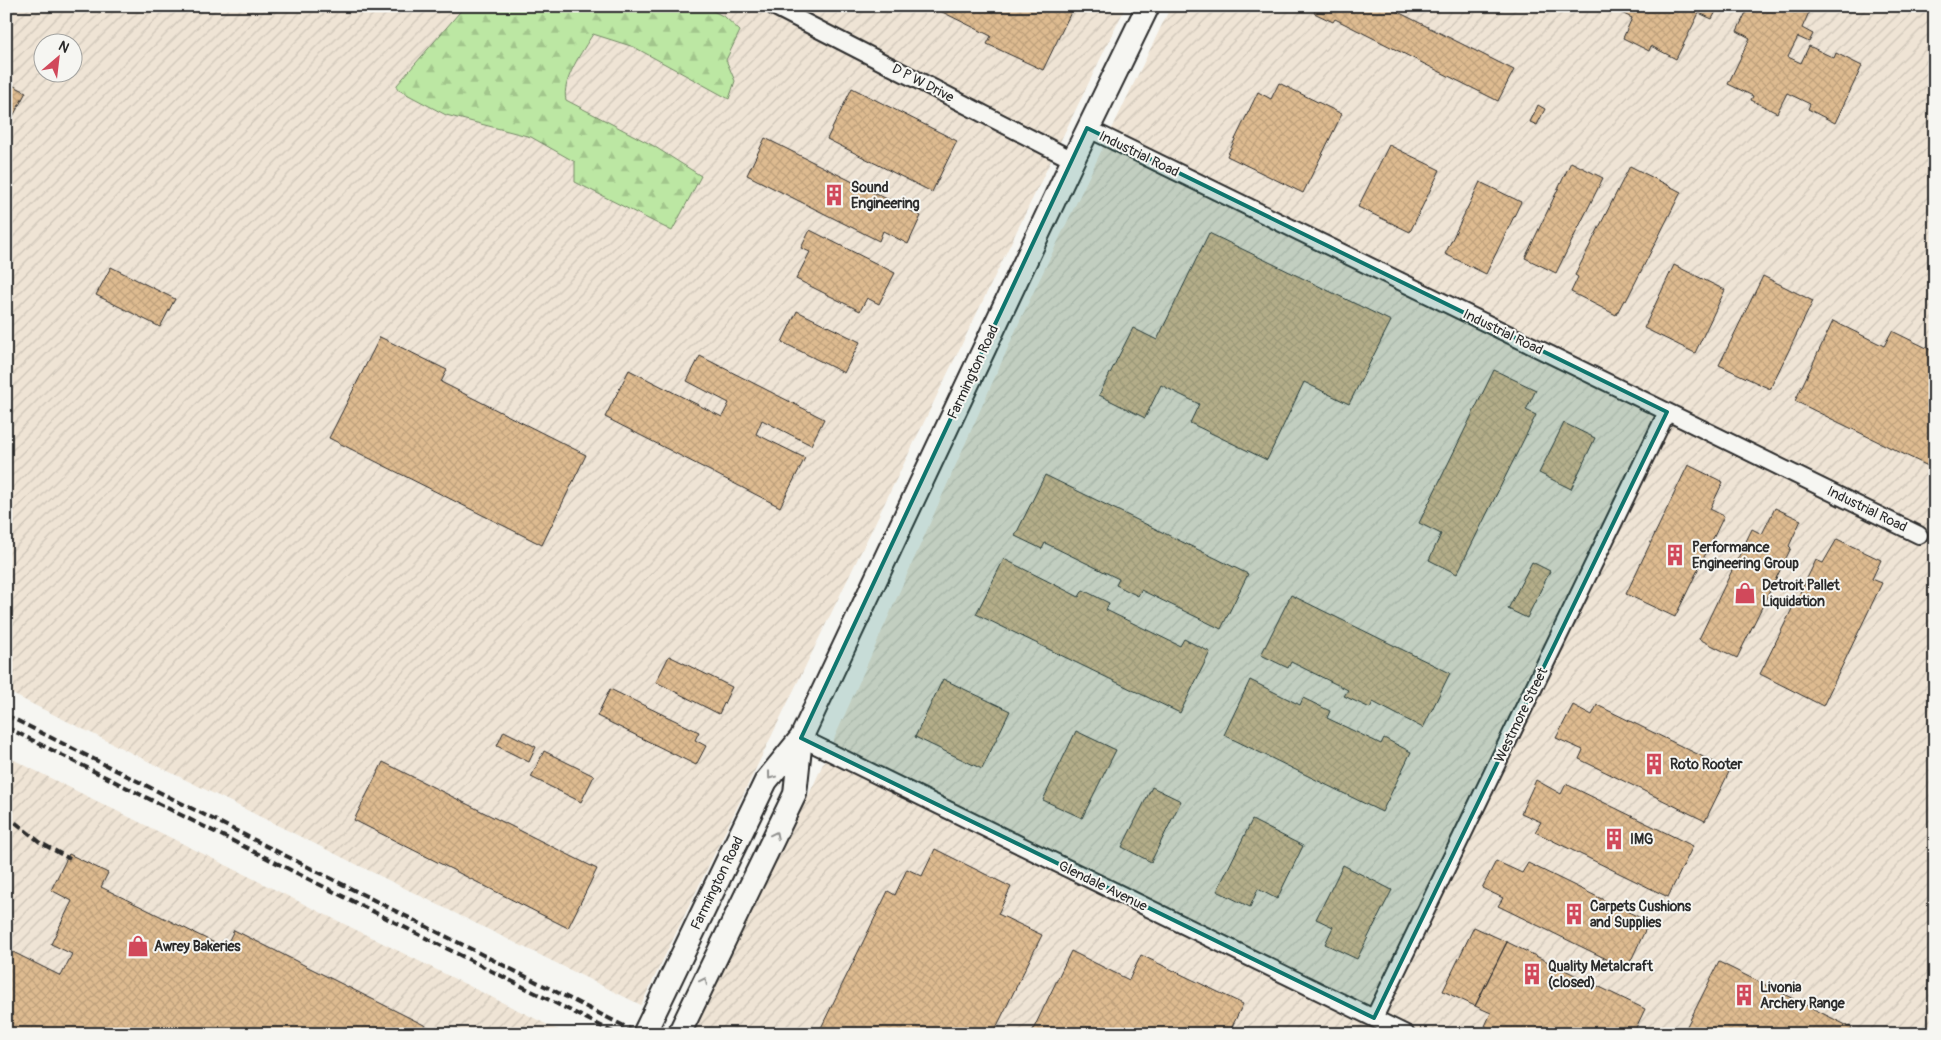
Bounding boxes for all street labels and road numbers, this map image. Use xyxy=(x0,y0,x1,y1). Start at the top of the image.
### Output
street label: D P W Drive xyxy=(889,60,957,106)
street label: Industrial Road xyxy=(1096,127,1182,181)
street label: Industrial Road xyxy=(1460,305,1546,359)
street label: Farmington Road xyxy=(944,322,1002,422)
street label: Industrial Road xyxy=(1824,482,1910,536)
street label: Westmore Street xyxy=(1491,665,1551,765)
street label: Farmington Road xyxy=(687,833,747,932)
street label: Glendale Avenue xyxy=(1056,857,1150,915)

